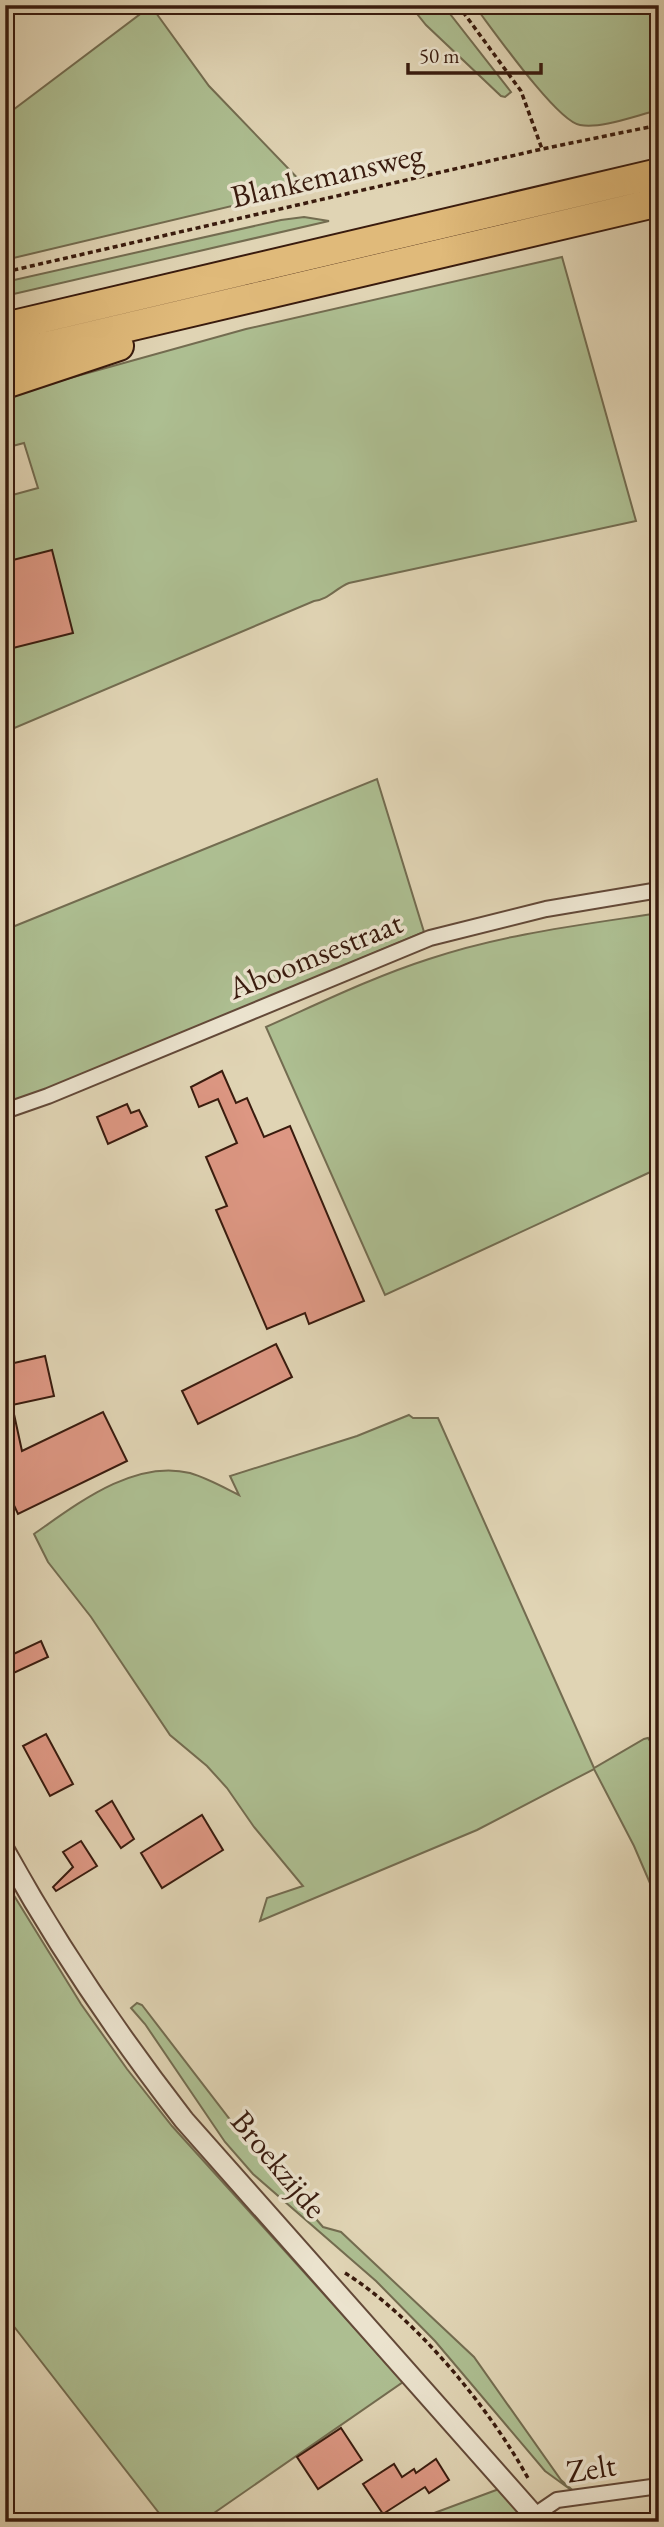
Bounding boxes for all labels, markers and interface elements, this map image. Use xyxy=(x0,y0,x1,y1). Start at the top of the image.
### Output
scale bar xyxy=(408,32,542,76)
text: 50 m xyxy=(419,42,460,69)
street label: Blankemansweg xyxy=(227,132,428,218)
street label: Aboomsestraat xyxy=(221,901,408,1009)
street label: Broekzijde xyxy=(222,2101,336,2227)
street label: Zelt xyxy=(563,2443,619,2493)

